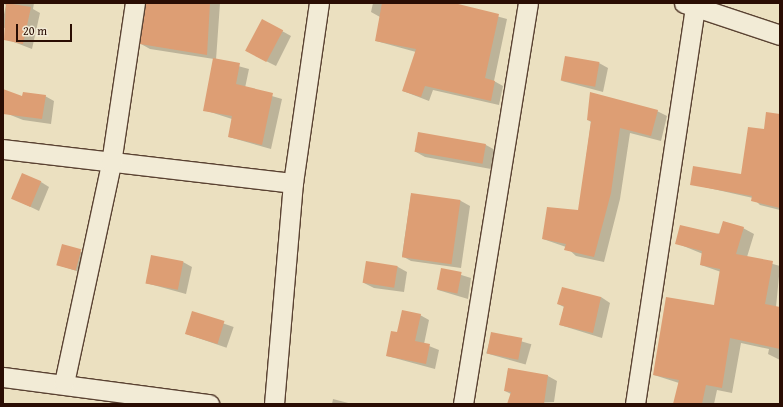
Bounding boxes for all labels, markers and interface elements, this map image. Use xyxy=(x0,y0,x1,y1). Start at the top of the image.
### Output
scale bar xyxy=(18,16,74,42)
text: 20 m xyxy=(23,22,47,39)

